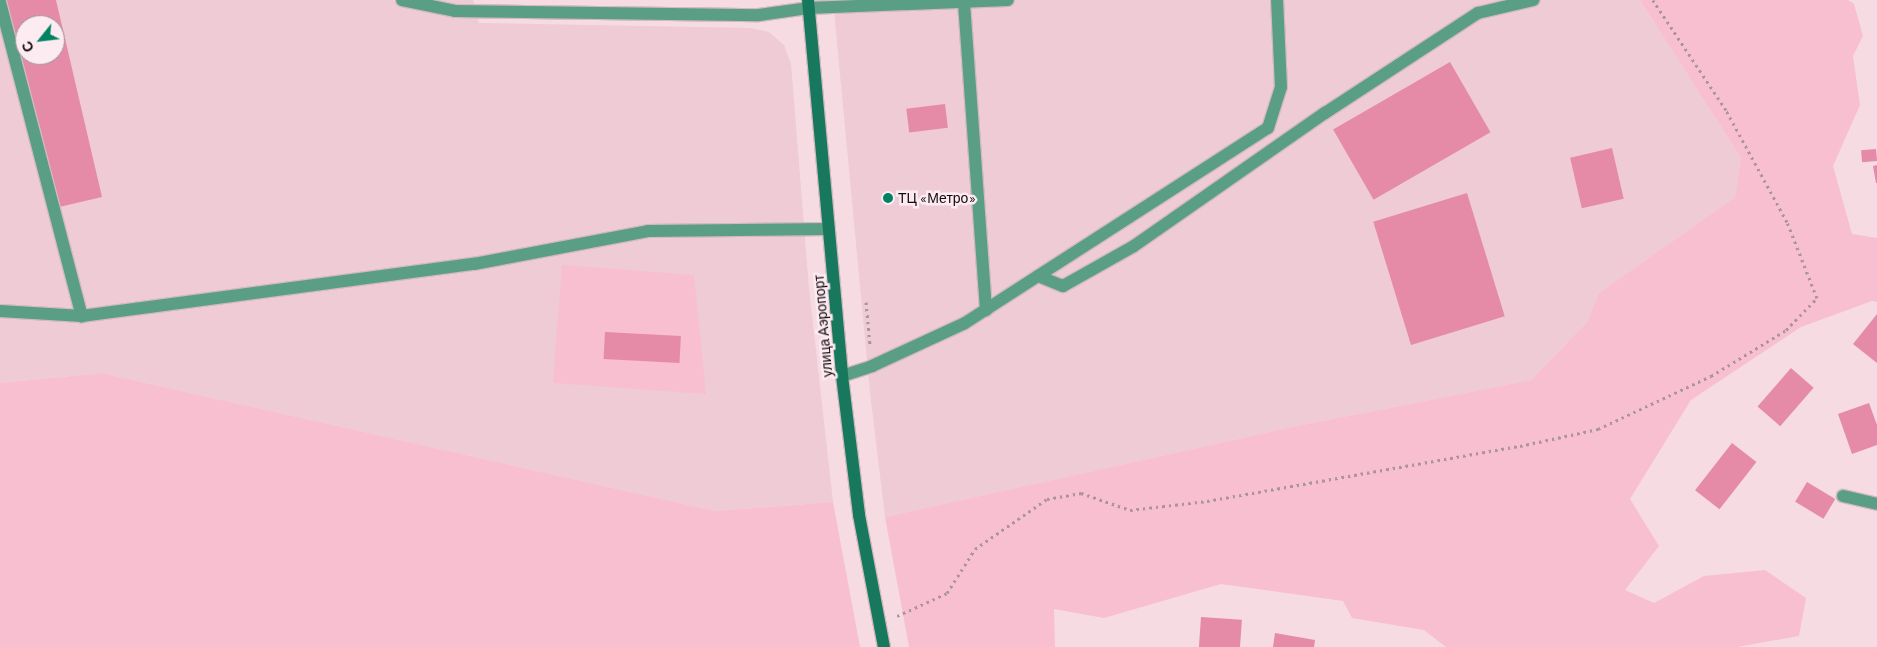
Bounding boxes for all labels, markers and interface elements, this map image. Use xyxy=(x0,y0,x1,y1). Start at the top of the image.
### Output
north arrow xyxy=(15,15,65,65)
text: С xyxy=(17,38,37,56)
place label: ТЦ «Метро» xyxy=(898,190,976,206)
marker: ТЦ «Метро» xyxy=(882,192,894,204)
street label: улица Аэропорт xyxy=(810,274,836,378)

